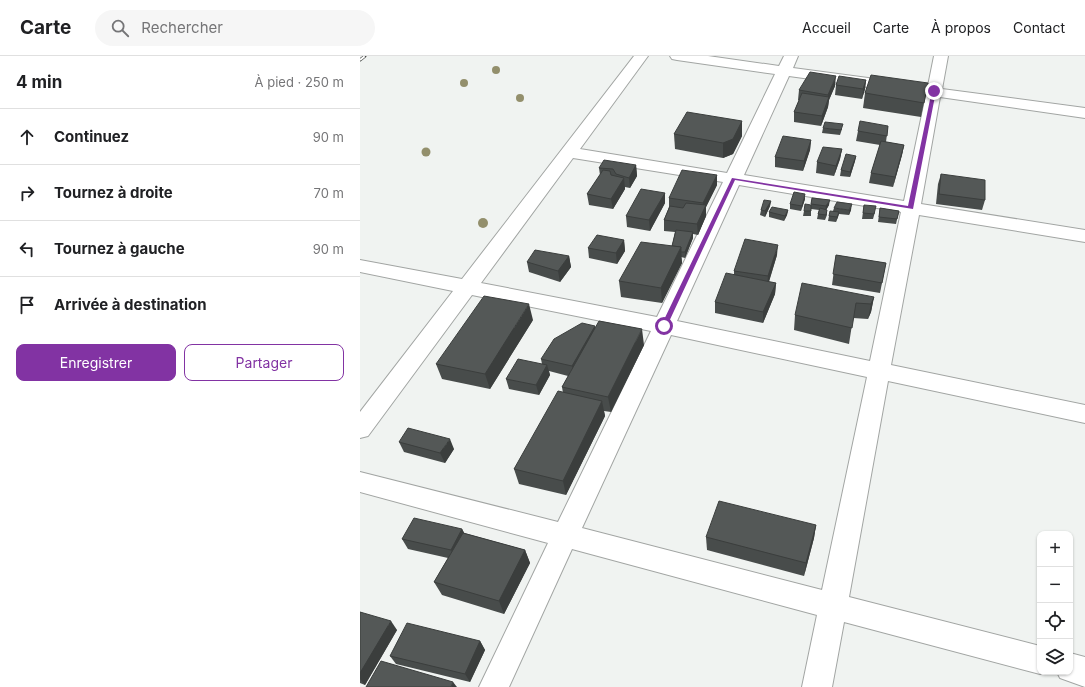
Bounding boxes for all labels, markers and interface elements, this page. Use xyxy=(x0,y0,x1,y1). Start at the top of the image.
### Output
search box xyxy=(95,10,375,46)
text: Carte xyxy=(20,16,71,39)
icon: search xyxy=(109,17,131,39)
text: Rechercher xyxy=(141,18,223,37)
text: Accueil xyxy=(802,19,851,36)
text: Carte xyxy=(873,19,909,36)
text: À propos xyxy=(931,19,991,36)
text: Contact xyxy=(1013,19,1065,36)
text: 4 min xyxy=(16,72,62,92)
text: À pied · 250 m xyxy=(255,74,344,90)
route end xyxy=(925,82,943,100)
icon: ahead xyxy=(16,126,38,148)
text: Continuez xyxy=(54,127,129,146)
text: 90 m xyxy=(313,129,344,145)
icon: right xyxy=(16,182,38,204)
text: Tournez à droite xyxy=(54,183,173,202)
text: 70 m xyxy=(314,185,344,201)
icon: left xyxy=(16,238,38,260)
text: Tournez à gauche xyxy=(54,239,185,258)
text: 90 m xyxy=(313,241,344,257)
icon: arrive xyxy=(16,294,38,316)
text: Arrivée à destination xyxy=(54,295,207,314)
route start xyxy=(655,317,673,335)
button: Enregistrer xyxy=(16,344,176,381)
button: Partager xyxy=(184,344,344,381)
map controls xyxy=(1037,531,1073,675)
button: + xyxy=(1037,531,1073,567)
button: − xyxy=(1037,567,1073,603)
button: locate xyxy=(1037,603,1073,639)
button: layers xyxy=(1037,639,1073,675)

